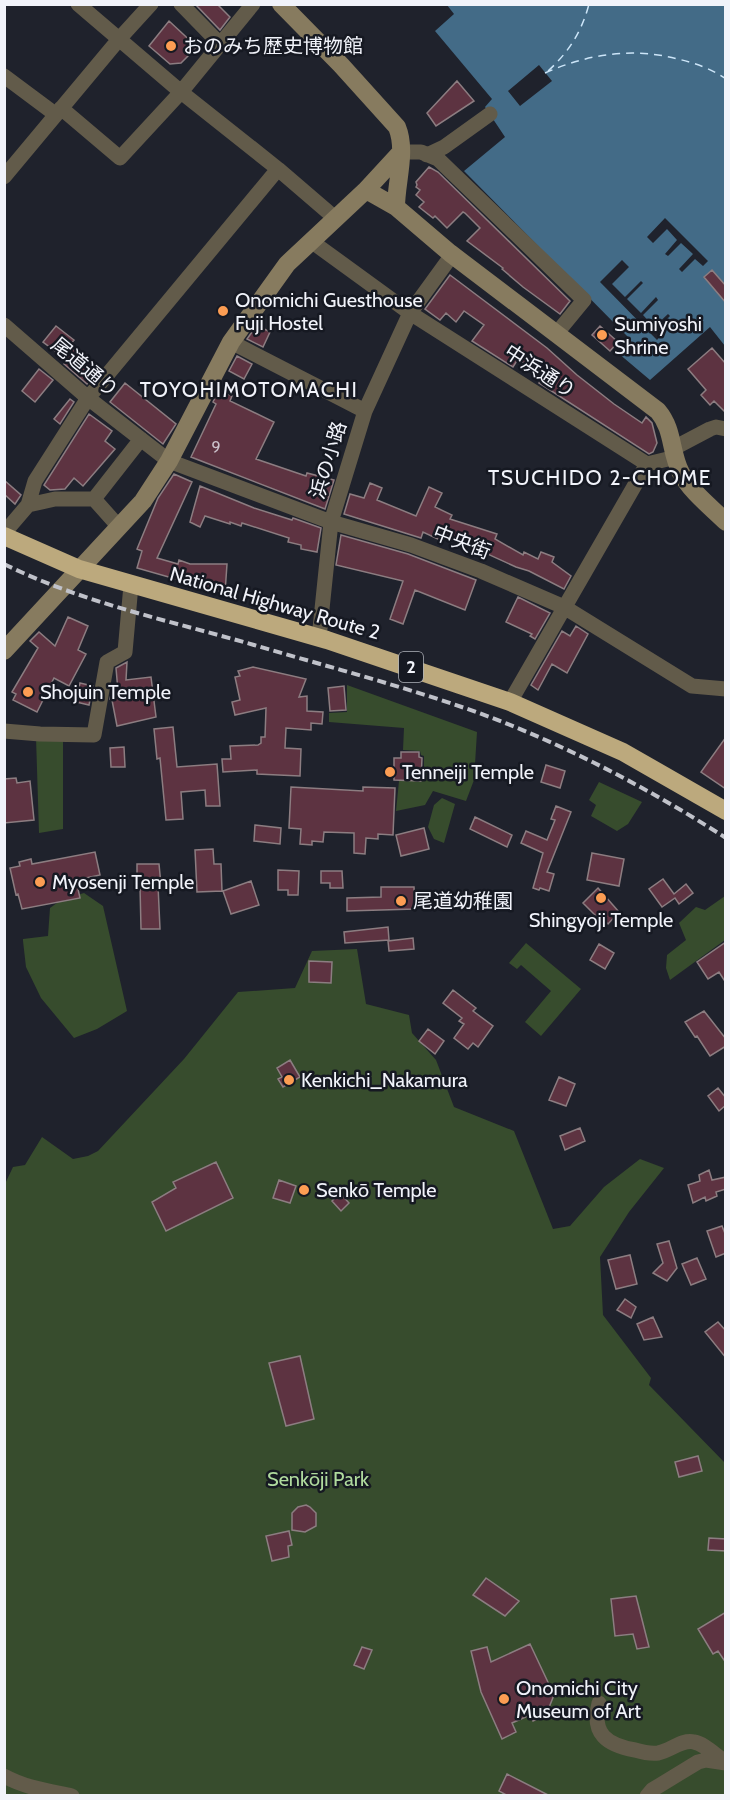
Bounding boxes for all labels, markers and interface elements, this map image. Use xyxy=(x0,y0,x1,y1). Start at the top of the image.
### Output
place label: おのみち歴史博物館 xyxy=(183,34,363,58)
marker: おのみち歴史博物館 xyxy=(164,39,178,53)
place label: Onomichi Guesthouse Fuji Hostel xyxy=(235,288,423,335)
marker: Onomichi Guesthouse Fuji Hostel xyxy=(216,304,230,318)
place label: Sumiyoshi Shrine xyxy=(614,312,702,359)
marker: Sumiyoshi Shrine xyxy=(595,328,609,342)
street label: 尾道通り xyxy=(47,332,123,402)
street label: 中浜通り xyxy=(500,339,580,403)
district label: TOYOHIMOTOMACHI xyxy=(140,377,358,402)
street label: 浜の小路 xyxy=(305,418,351,502)
house number: 9 xyxy=(211,437,221,456)
district label: TSUCHIDO 2-CHOME xyxy=(488,465,712,490)
street label: 中央街 xyxy=(430,520,494,564)
street label: National Highway Route 2 xyxy=(167,562,383,644)
road number: 2 xyxy=(399,652,423,682)
place label: Shojuin Temple xyxy=(40,680,171,704)
marker: Shojuin Temple xyxy=(21,685,35,699)
place label: Tenneiji Temple xyxy=(402,760,534,784)
marker: Tenneiji Temple xyxy=(383,765,397,779)
place label: Myosenji Temple xyxy=(52,870,194,894)
marker: Myosenji Temple xyxy=(33,875,47,889)
place label: 尾道幼稚園 xyxy=(413,889,513,913)
marker: Shingyoji Temple xyxy=(594,891,608,905)
marker: 尾道幼稚園 xyxy=(394,894,408,908)
place label: Shingyoji Temple xyxy=(529,908,673,932)
place label: Kenkichi_Nakamura xyxy=(301,1068,468,1092)
marker: Kenkichi_Nakamura xyxy=(282,1073,296,1087)
place label: Senkō Temple xyxy=(316,1178,436,1202)
marker: Senkō Temple xyxy=(297,1183,311,1197)
park label: Senkōji Park xyxy=(267,1467,369,1491)
place label: Onomichi City Museum of Art xyxy=(516,1676,641,1723)
marker: Onomichi City Museum of Art xyxy=(497,1692,511,1706)

